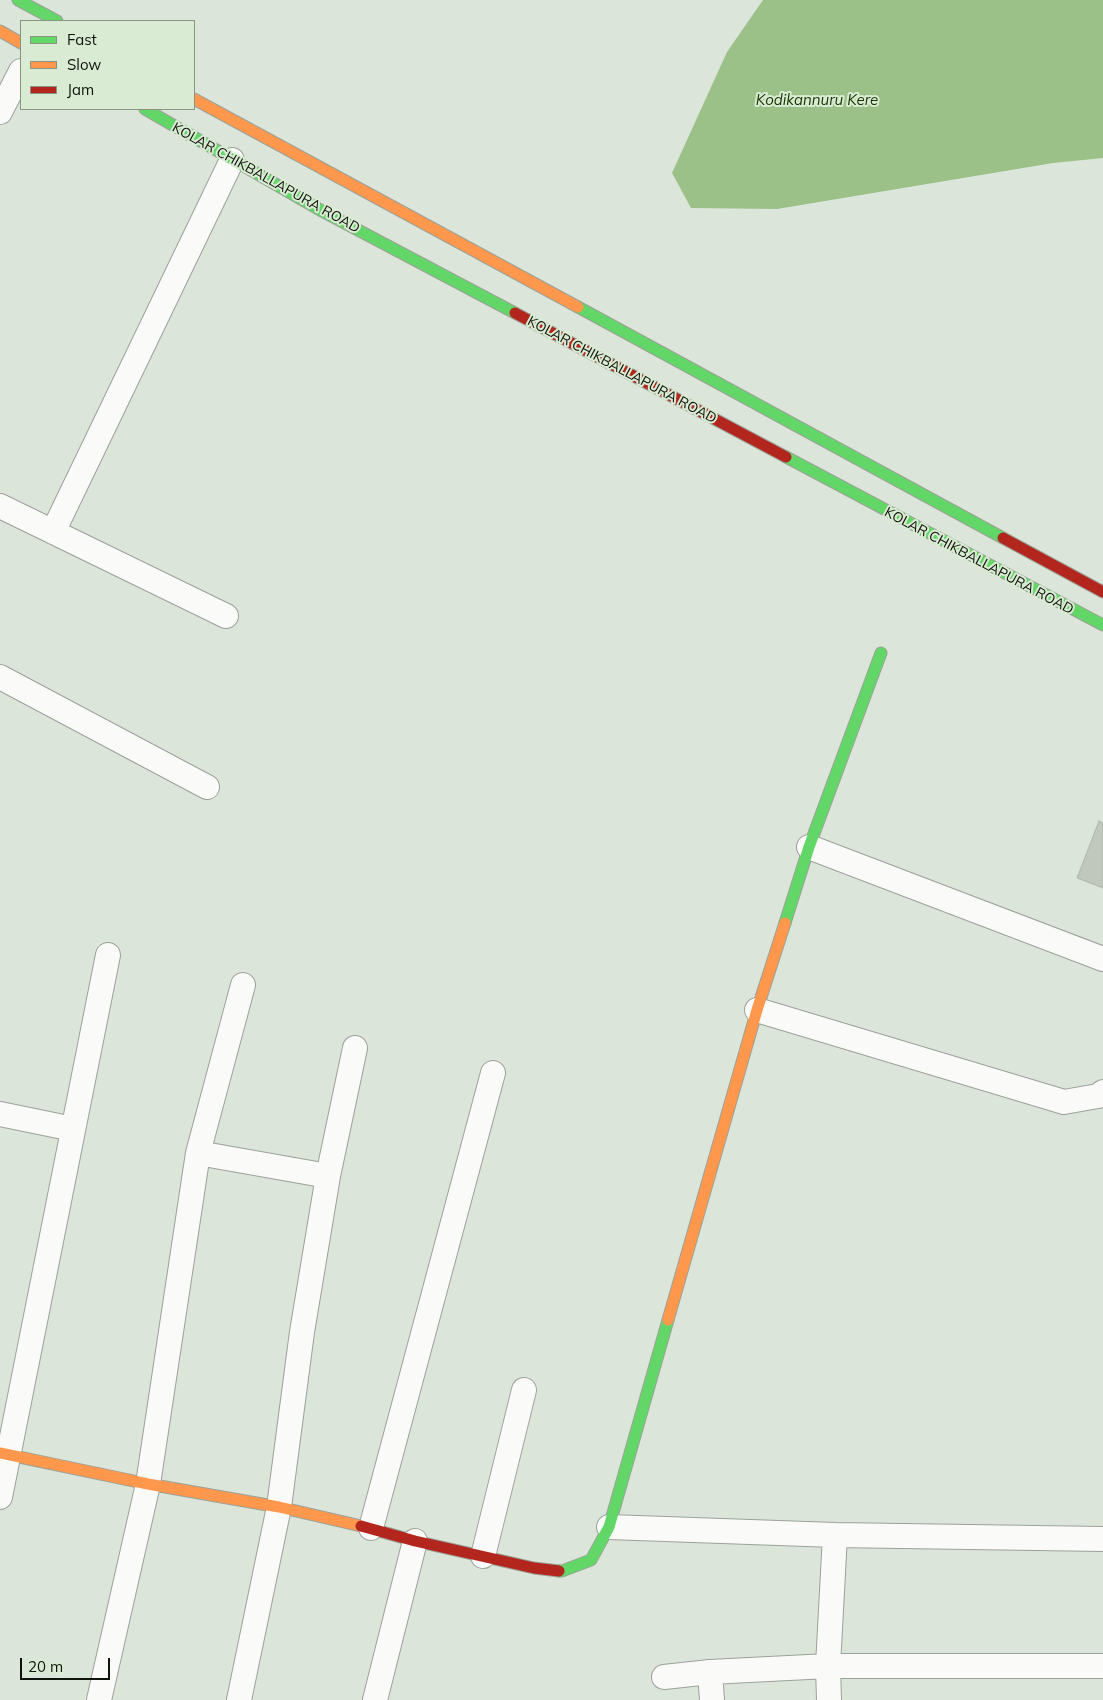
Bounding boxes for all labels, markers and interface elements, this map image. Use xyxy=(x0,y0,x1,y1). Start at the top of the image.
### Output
legend xyxy=(20,20,195,110)
text: Fast xyxy=(67,30,97,49)
text: Slow xyxy=(67,55,101,74)
text: Jam xyxy=(67,80,94,99)
water label: Kodikannuru Kere xyxy=(756,91,878,109)
street label: KOLAR CHIKBALLAPURA ROAD xyxy=(169,119,363,237)
street label: KOLAR CHIKBALLAPURA ROAD xyxy=(525,313,719,427)
street label: KOLAR CHIKBALLAPURA ROAD xyxy=(882,504,1076,618)
scale bar xyxy=(22,1648,112,1680)
text: 20 m xyxy=(28,1657,63,1676)

